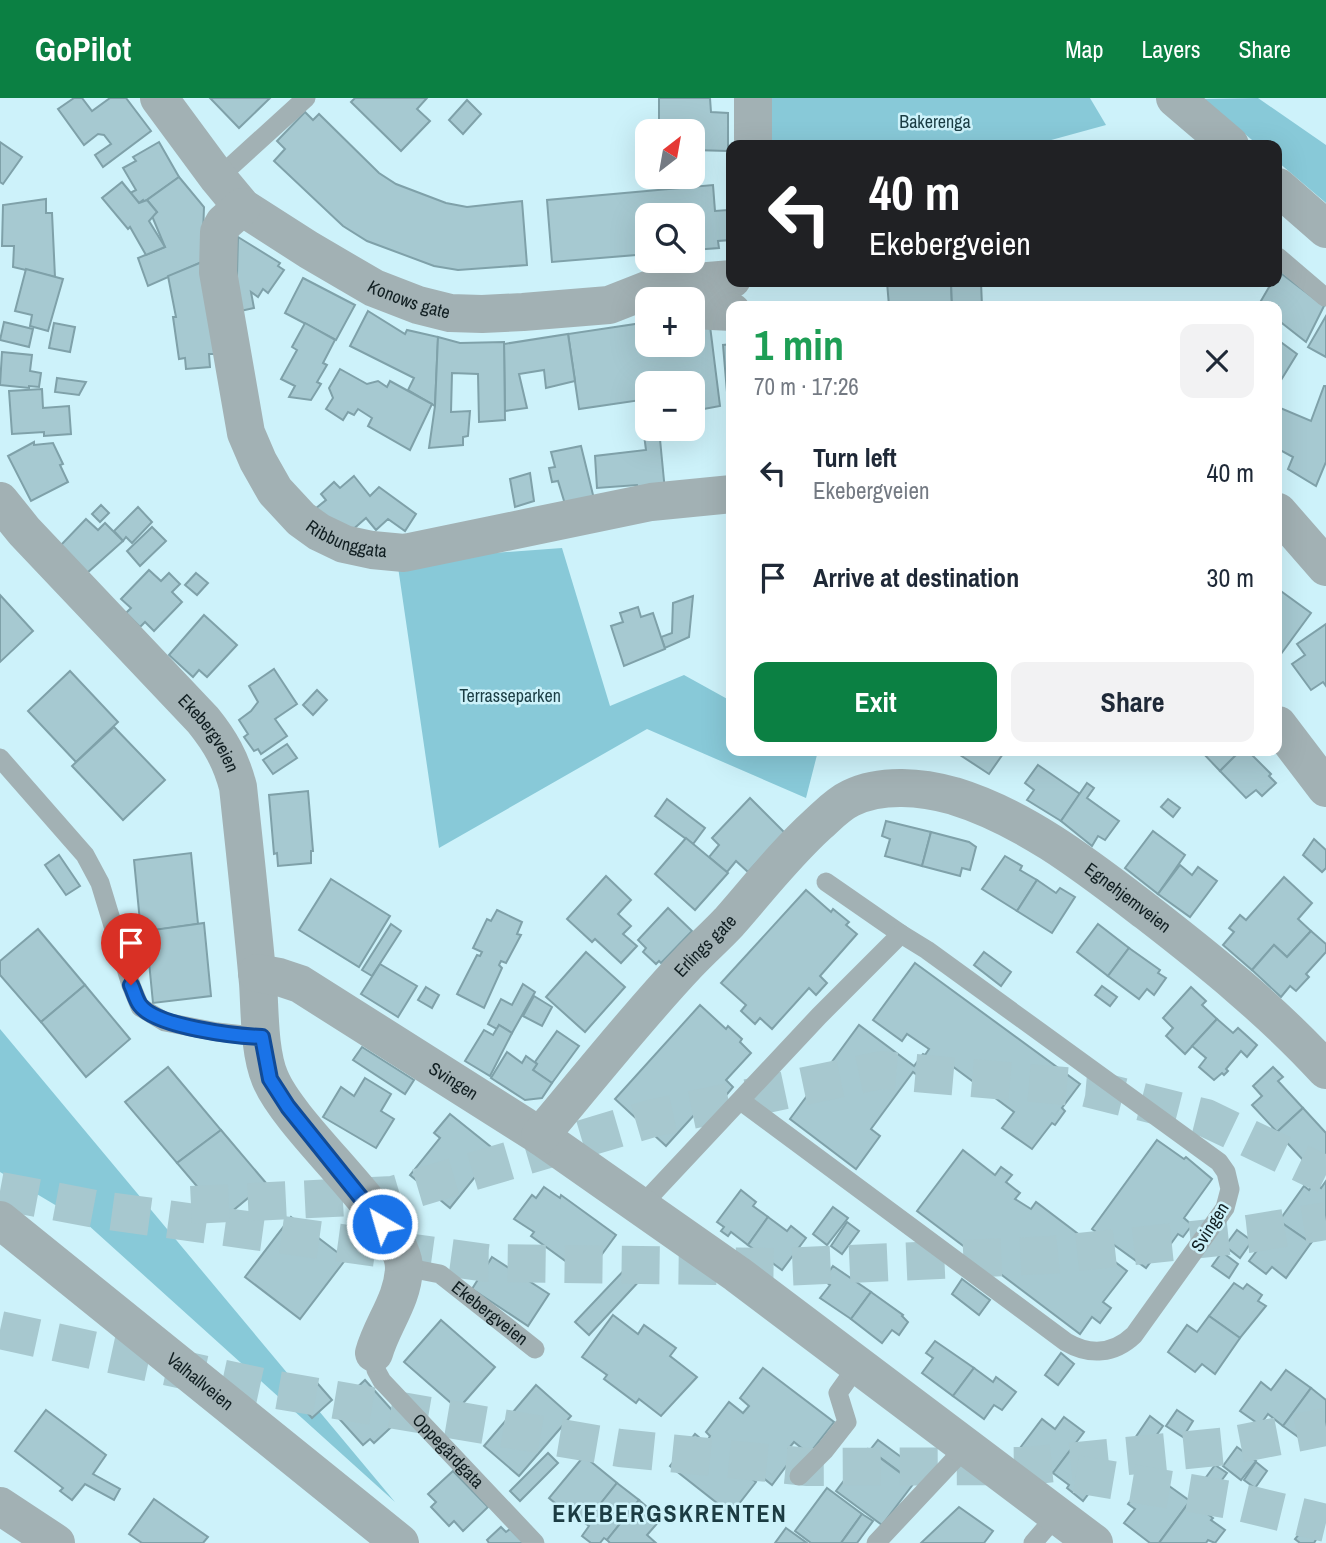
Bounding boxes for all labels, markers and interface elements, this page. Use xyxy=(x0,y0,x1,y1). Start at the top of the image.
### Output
text: GoPilot xyxy=(35,27,131,71)
text: Map xyxy=(1065,33,1103,65)
text: Layers xyxy=(1141,33,1200,65)
text: Share xyxy=(1238,33,1291,65)
park label: Bakerenga xyxy=(899,109,971,134)
north arrow xyxy=(635,119,705,189)
map controls xyxy=(635,119,705,441)
text: 40 m xyxy=(869,159,961,225)
icon: left xyxy=(754,168,845,259)
button: search xyxy=(635,203,705,273)
text: Ekebergveien xyxy=(869,222,1031,265)
street label: Konows gate xyxy=(363,274,453,325)
button: + xyxy=(635,287,705,357)
text: 1 min xyxy=(754,317,844,373)
button: close xyxy=(1180,324,1254,398)
button: − xyxy=(635,371,705,441)
text: 70 m · 17:26 xyxy=(754,371,859,402)
text: Turn left xyxy=(813,440,897,475)
icon: left xyxy=(754,454,792,492)
text: 40 m xyxy=(1207,455,1254,490)
text: Ekebergveien xyxy=(813,475,929,506)
street label: Ribbunggata xyxy=(301,514,388,563)
icon: arrive xyxy=(754,559,792,597)
text: Arrive at destination xyxy=(813,560,1019,595)
text: 30 m xyxy=(1207,560,1254,595)
button: Exit xyxy=(754,662,997,742)
button: Share xyxy=(1011,662,1254,742)
park label: Terrasseparken xyxy=(459,683,561,708)
street label: Ekebergveien xyxy=(173,688,245,776)
street label: Egnehjemveien xyxy=(1080,856,1177,938)
street label: Erlings gate xyxy=(668,909,742,982)
pin xyxy=(101,913,161,985)
icon: arrive xyxy=(112,924,150,962)
street label: Svingen xyxy=(424,1056,483,1106)
position arrow xyxy=(345,1187,419,1261)
street label: Svingen xyxy=(1185,1197,1235,1256)
street label: Ekebergveien xyxy=(446,1275,534,1351)
street label: Valhallveien xyxy=(162,1346,239,1416)
street label: Oppegårdgata xyxy=(407,1408,490,1494)
district label: EKEBERGSKRENTEN xyxy=(552,1497,788,1529)

